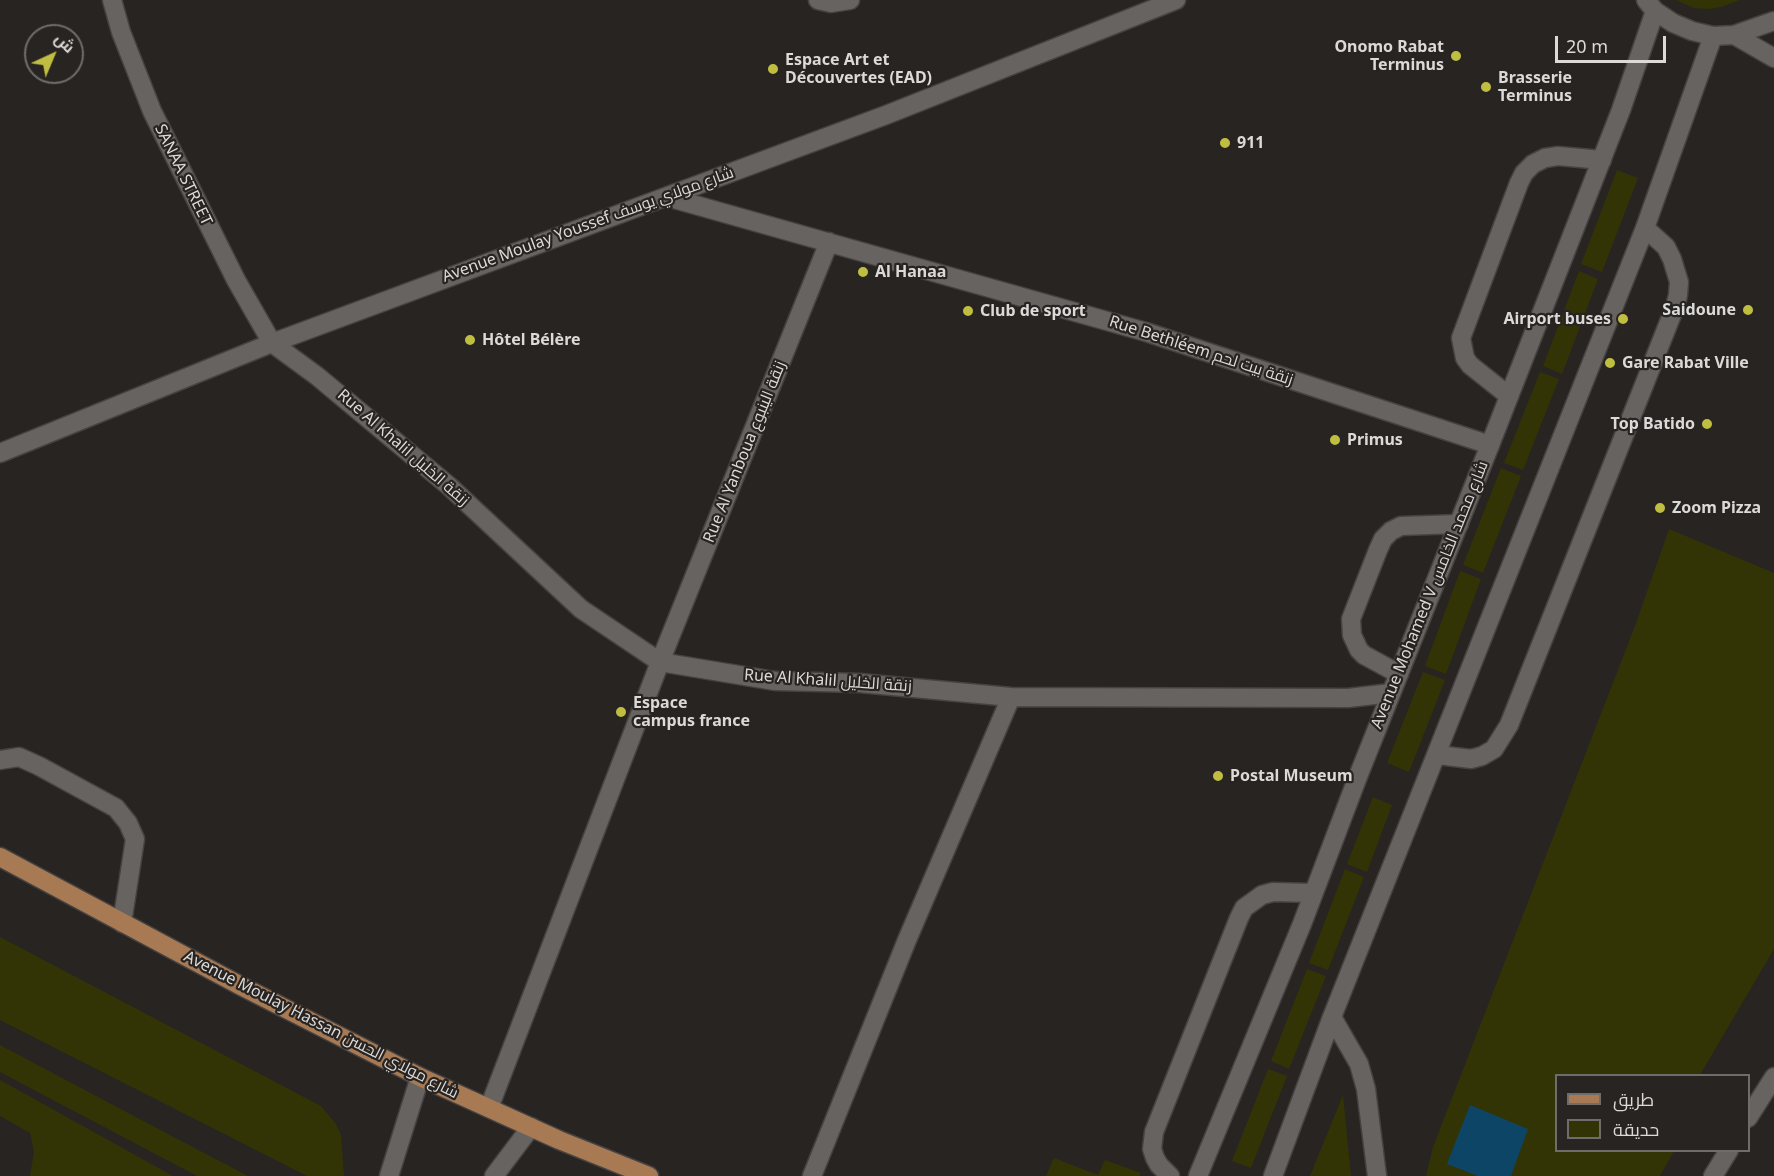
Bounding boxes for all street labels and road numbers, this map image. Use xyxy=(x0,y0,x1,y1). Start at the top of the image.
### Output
street label: SANAA STREET xyxy=(150,121,216,229)
street label: Avenue Moulay Youssef شارع مولاي يوسف xyxy=(440,163,736,287)
street label: Rue Bethléem زنقة بيت لحم xyxy=(1107,312,1295,390)
street label: Rue Al Yanboua زنقة الينبوع xyxy=(700,358,790,546)
street label: Rue Al Khalil زنقة الخليل xyxy=(333,386,473,510)
street label: Avenue Mohamed V شارع محمد الخامس xyxy=(1367,458,1493,732)
street label: Rue Al Khalil زنقة الخليل xyxy=(743,666,913,696)
street label: Avenue Moulay Hassan شارع مولاي الحسن xyxy=(181,947,461,1103)

